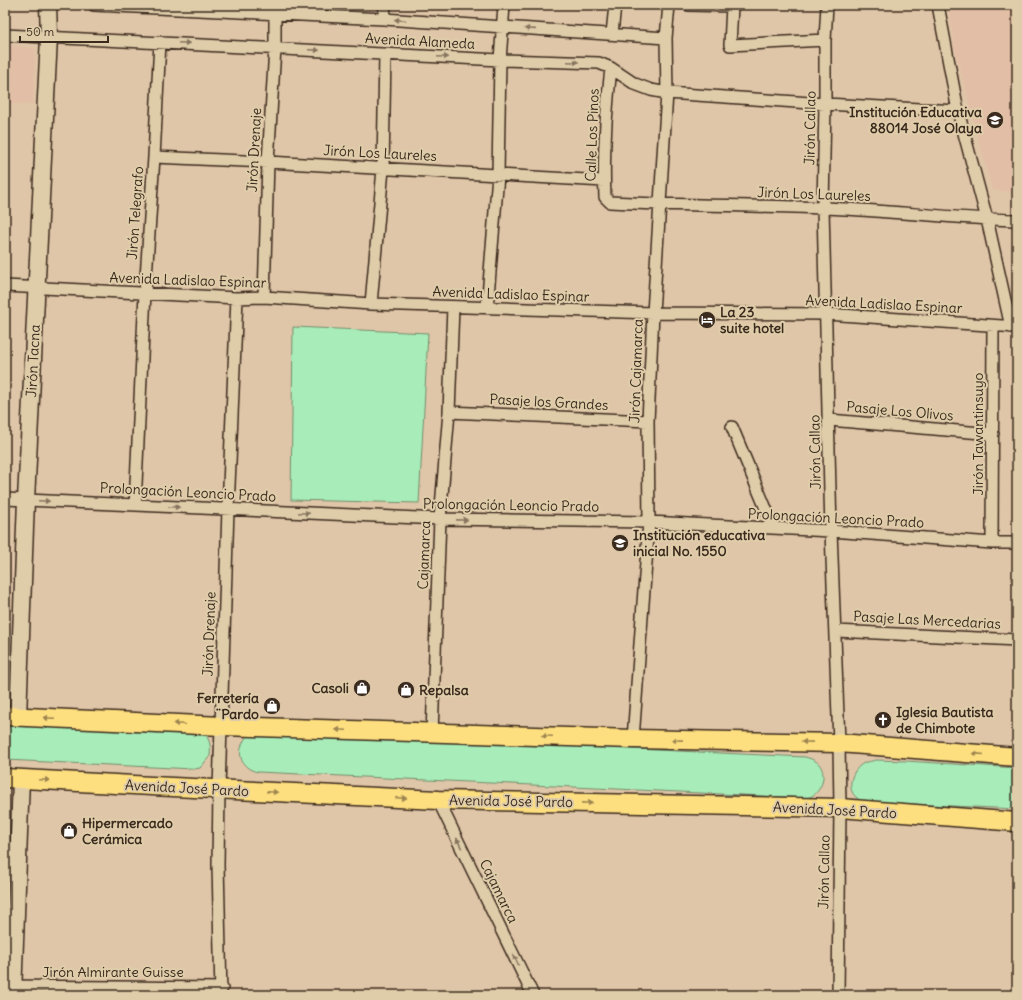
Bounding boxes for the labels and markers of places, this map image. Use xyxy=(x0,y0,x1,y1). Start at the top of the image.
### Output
place label: Institución Educativa 88014 José Olaya xyxy=(849,103,982,137)
school or university icon: Institución Educativa 88014 José Olaya xyxy=(985,110,1005,130)
place label: La 23 suite hotel xyxy=(720,303,784,337)
hotel icon: La 23 suite hotel xyxy=(697,310,717,330)
place label: Institución educativa inicial No. 1550 xyxy=(633,526,765,560)
school or university icon: Institución educativa inicial No. 1550 xyxy=(610,533,630,553)
shop icon: Casoli xyxy=(352,678,372,698)
place label: Casoli xyxy=(311,679,349,697)
shop icon: Repalsa xyxy=(396,680,416,700)
place label: Repalsa xyxy=(419,681,469,699)
place label: Ferretería ¨Pardo xyxy=(197,689,259,723)
shop icon: Ferretería ¨Pardo xyxy=(262,696,282,716)
place label: Iglesia Bautista de Chimbote xyxy=(896,703,993,737)
church icon: Iglesia Bautista de Chimbote xyxy=(873,710,893,730)
place label: Hipermercado Cerámica xyxy=(82,814,173,848)
shop icon: Hipermercado Cerámica xyxy=(59,821,79,841)

